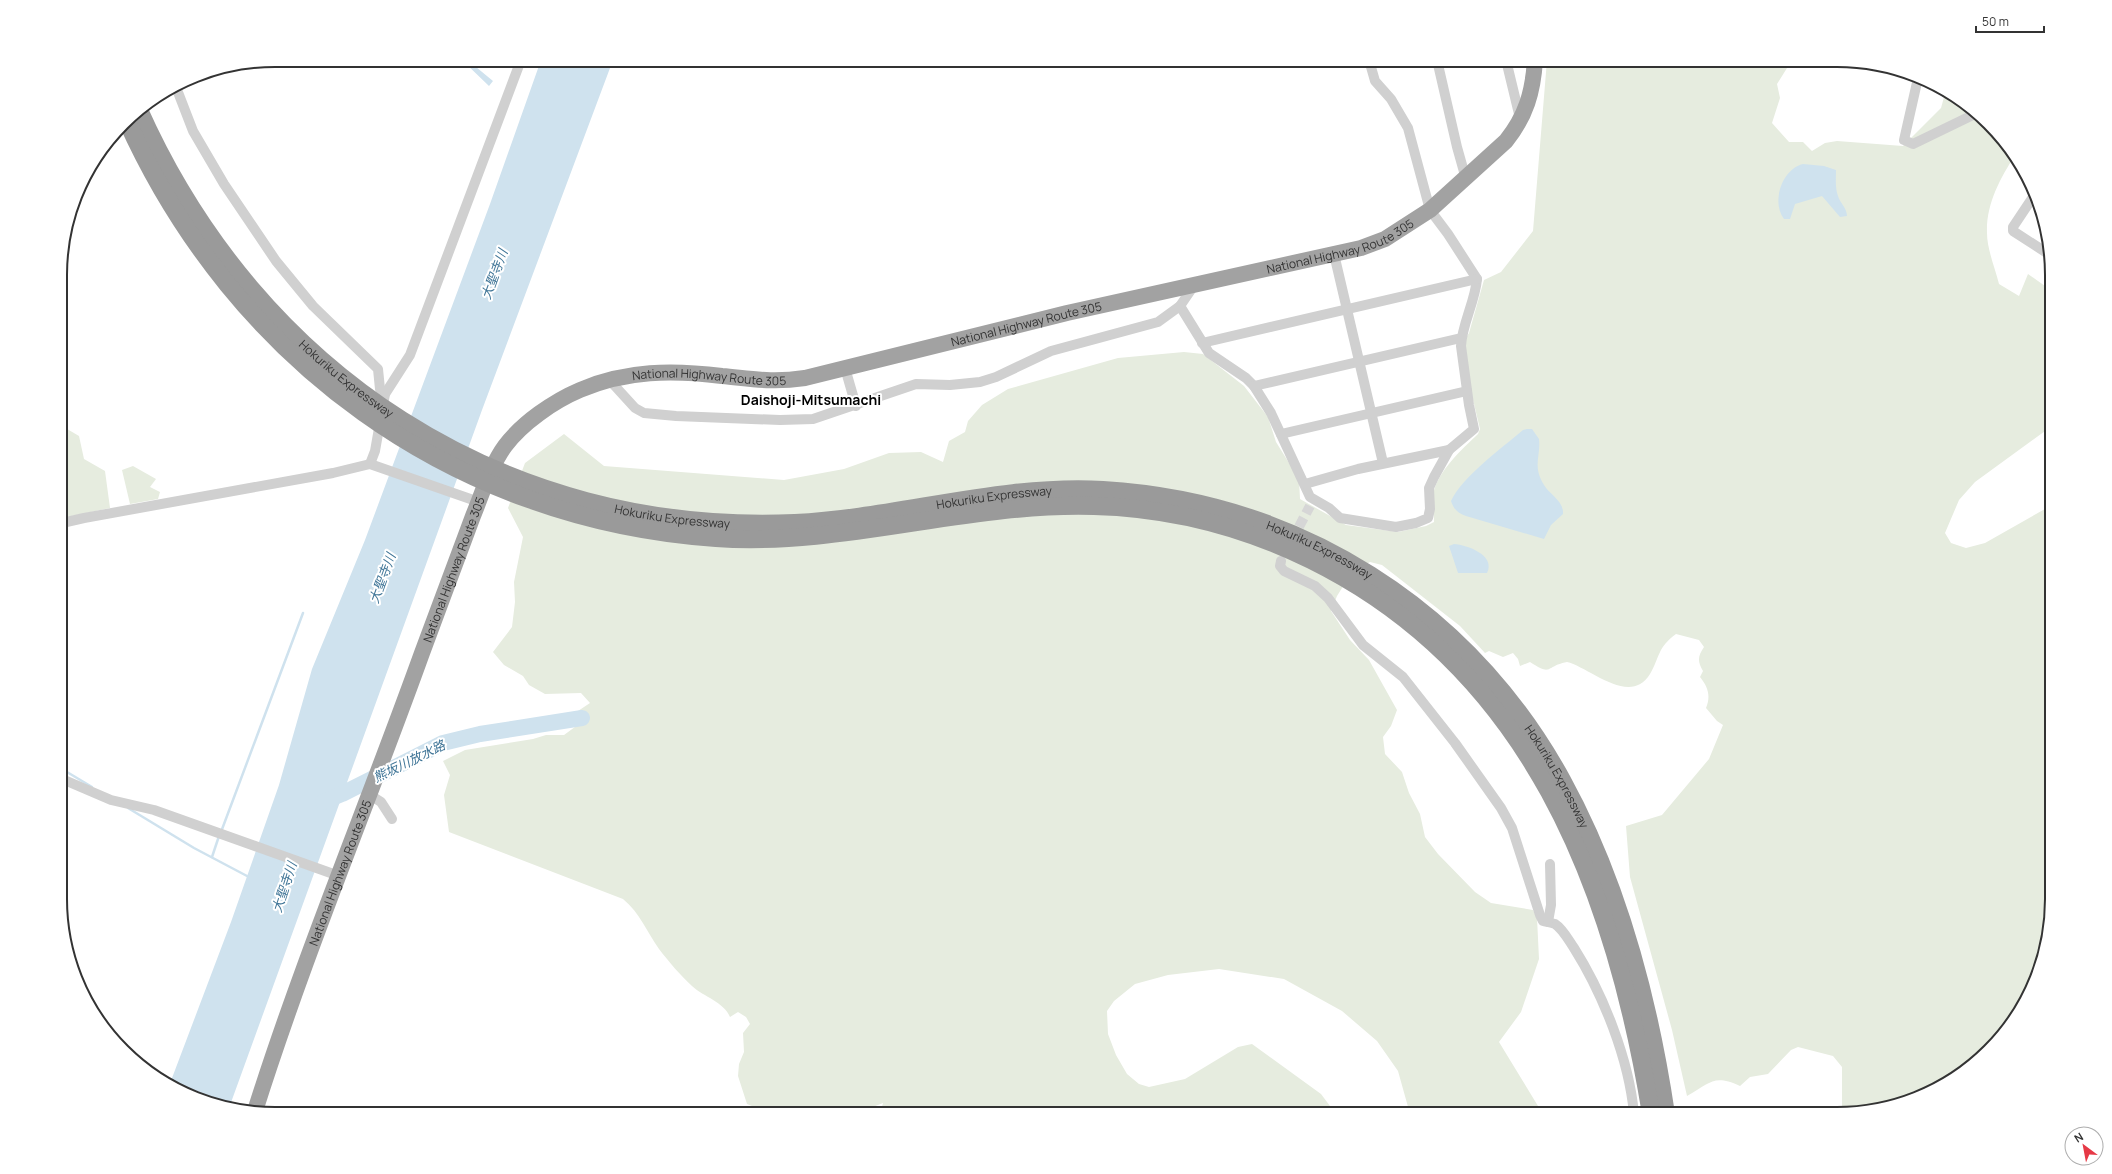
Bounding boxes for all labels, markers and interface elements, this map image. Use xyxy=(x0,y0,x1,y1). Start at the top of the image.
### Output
scale bar xyxy=(1976,8,2044,34)
text: 50 m xyxy=(1982,13,2009,30)
street label: National Highway Route 305 xyxy=(1265,214,1417,277)
water label: 大聖寺川 xyxy=(477,245,512,302)
street label: National Highway Route 305 xyxy=(949,297,1103,350)
street label: Hokuriku Expressway xyxy=(296,336,398,422)
street label: National Highway Route 305 xyxy=(631,364,787,389)
district label: Daishoji-Mitsumachi xyxy=(741,390,881,409)
street label: Hokuriku Expressway xyxy=(935,481,1053,513)
street label: National Highway Route 305 xyxy=(418,494,488,644)
street label: Hokuriku Expressway xyxy=(613,500,731,532)
street label: Hokuriku Expressway xyxy=(1264,516,1377,583)
water label: 大聖寺川 xyxy=(365,549,400,606)
street label: Hokuriku Expressway xyxy=(1521,721,1594,831)
water label: 熊坂川放水路 xyxy=(370,735,449,786)
street label: National Highway Route 305 xyxy=(304,797,375,948)
water label: 大聖寺川 xyxy=(267,858,301,915)
north arrow xyxy=(2064,1126,2104,1166)
text: N xyxy=(2071,1129,2086,1146)

